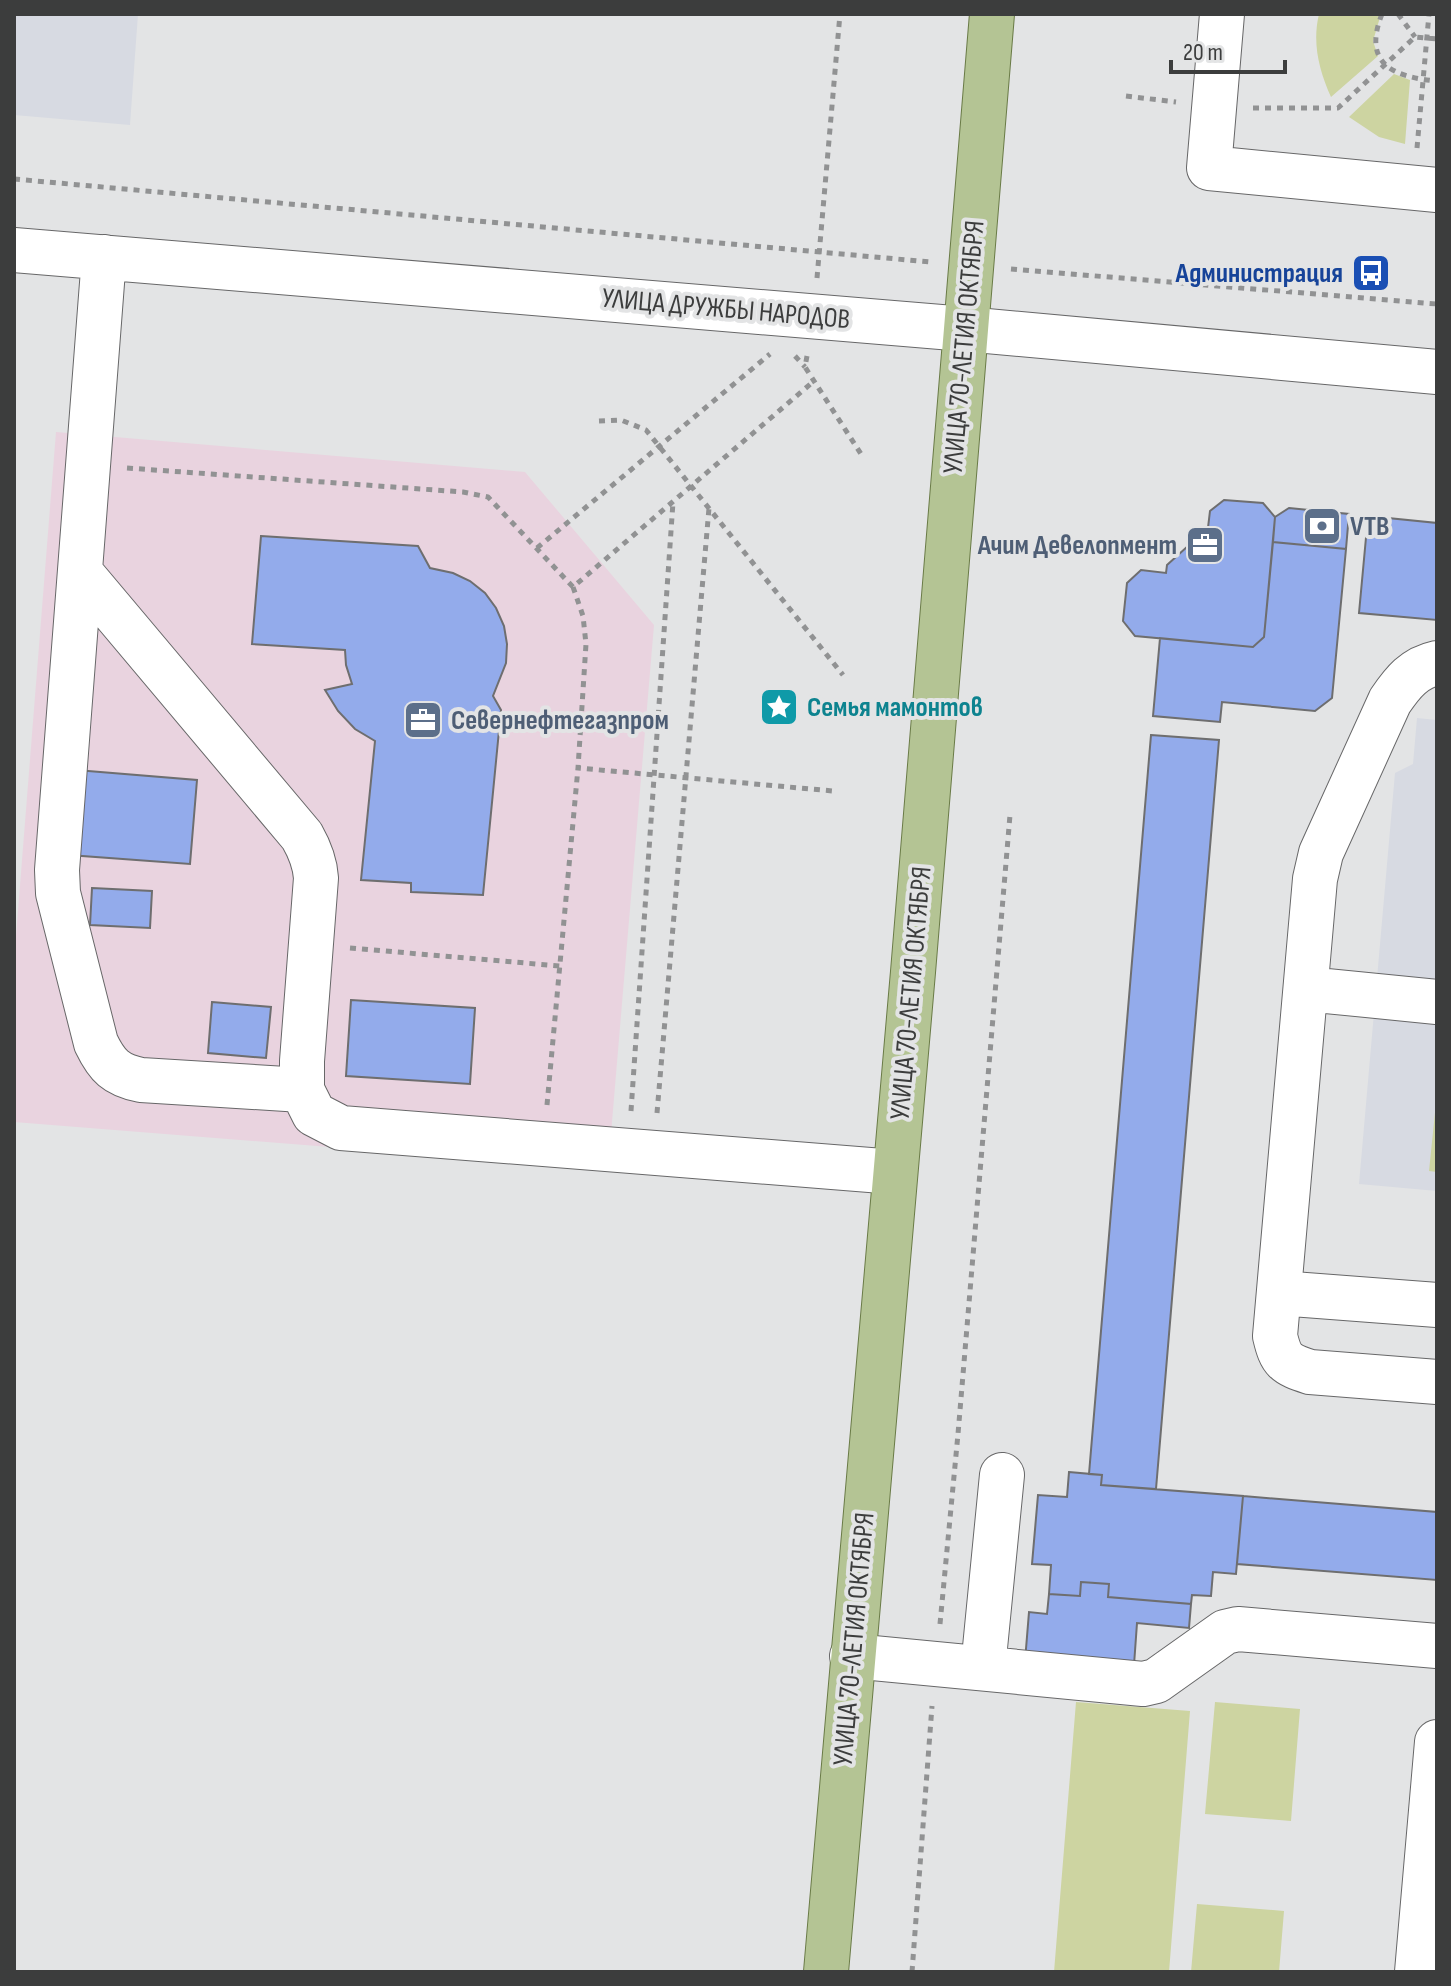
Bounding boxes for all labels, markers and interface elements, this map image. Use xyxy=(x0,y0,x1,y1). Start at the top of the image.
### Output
scale bar xyxy=(1171,24,1285,74)
text: 20 m xyxy=(1183,38,1223,67)
street label: УЛИЦА 70-ЛЕТИЯ ОКТЯБРЯ xyxy=(936,219,992,475)
bus stop icon: Администрация xyxy=(1350,252,1392,294)
place label: Администрация xyxy=(1175,257,1343,290)
street label: УЛИЦА ДРУЖБЫ НАРОДОВ xyxy=(601,282,851,336)
bank icon: VTB xyxy=(1301,505,1343,547)
place label: VTB xyxy=(1350,510,1389,543)
office icon: Ачим Девелопмент xyxy=(1184,524,1226,566)
place label: Ачим Девелопмент xyxy=(977,529,1177,562)
place icon: Семья мамонтов xyxy=(758,686,800,728)
place label: Семья мамонтов xyxy=(807,691,983,724)
office icon: Севернефтегазпром xyxy=(402,699,444,741)
place label: Севернефтегазпром xyxy=(451,704,669,737)
street label: УЛИЦА 70-ЛЕТИЯ ОКТЯБРЯ xyxy=(883,865,939,1121)
street label: УЛИЦА 70-ЛЕТИЯ ОКТЯБРЯ xyxy=(826,1511,882,1767)

